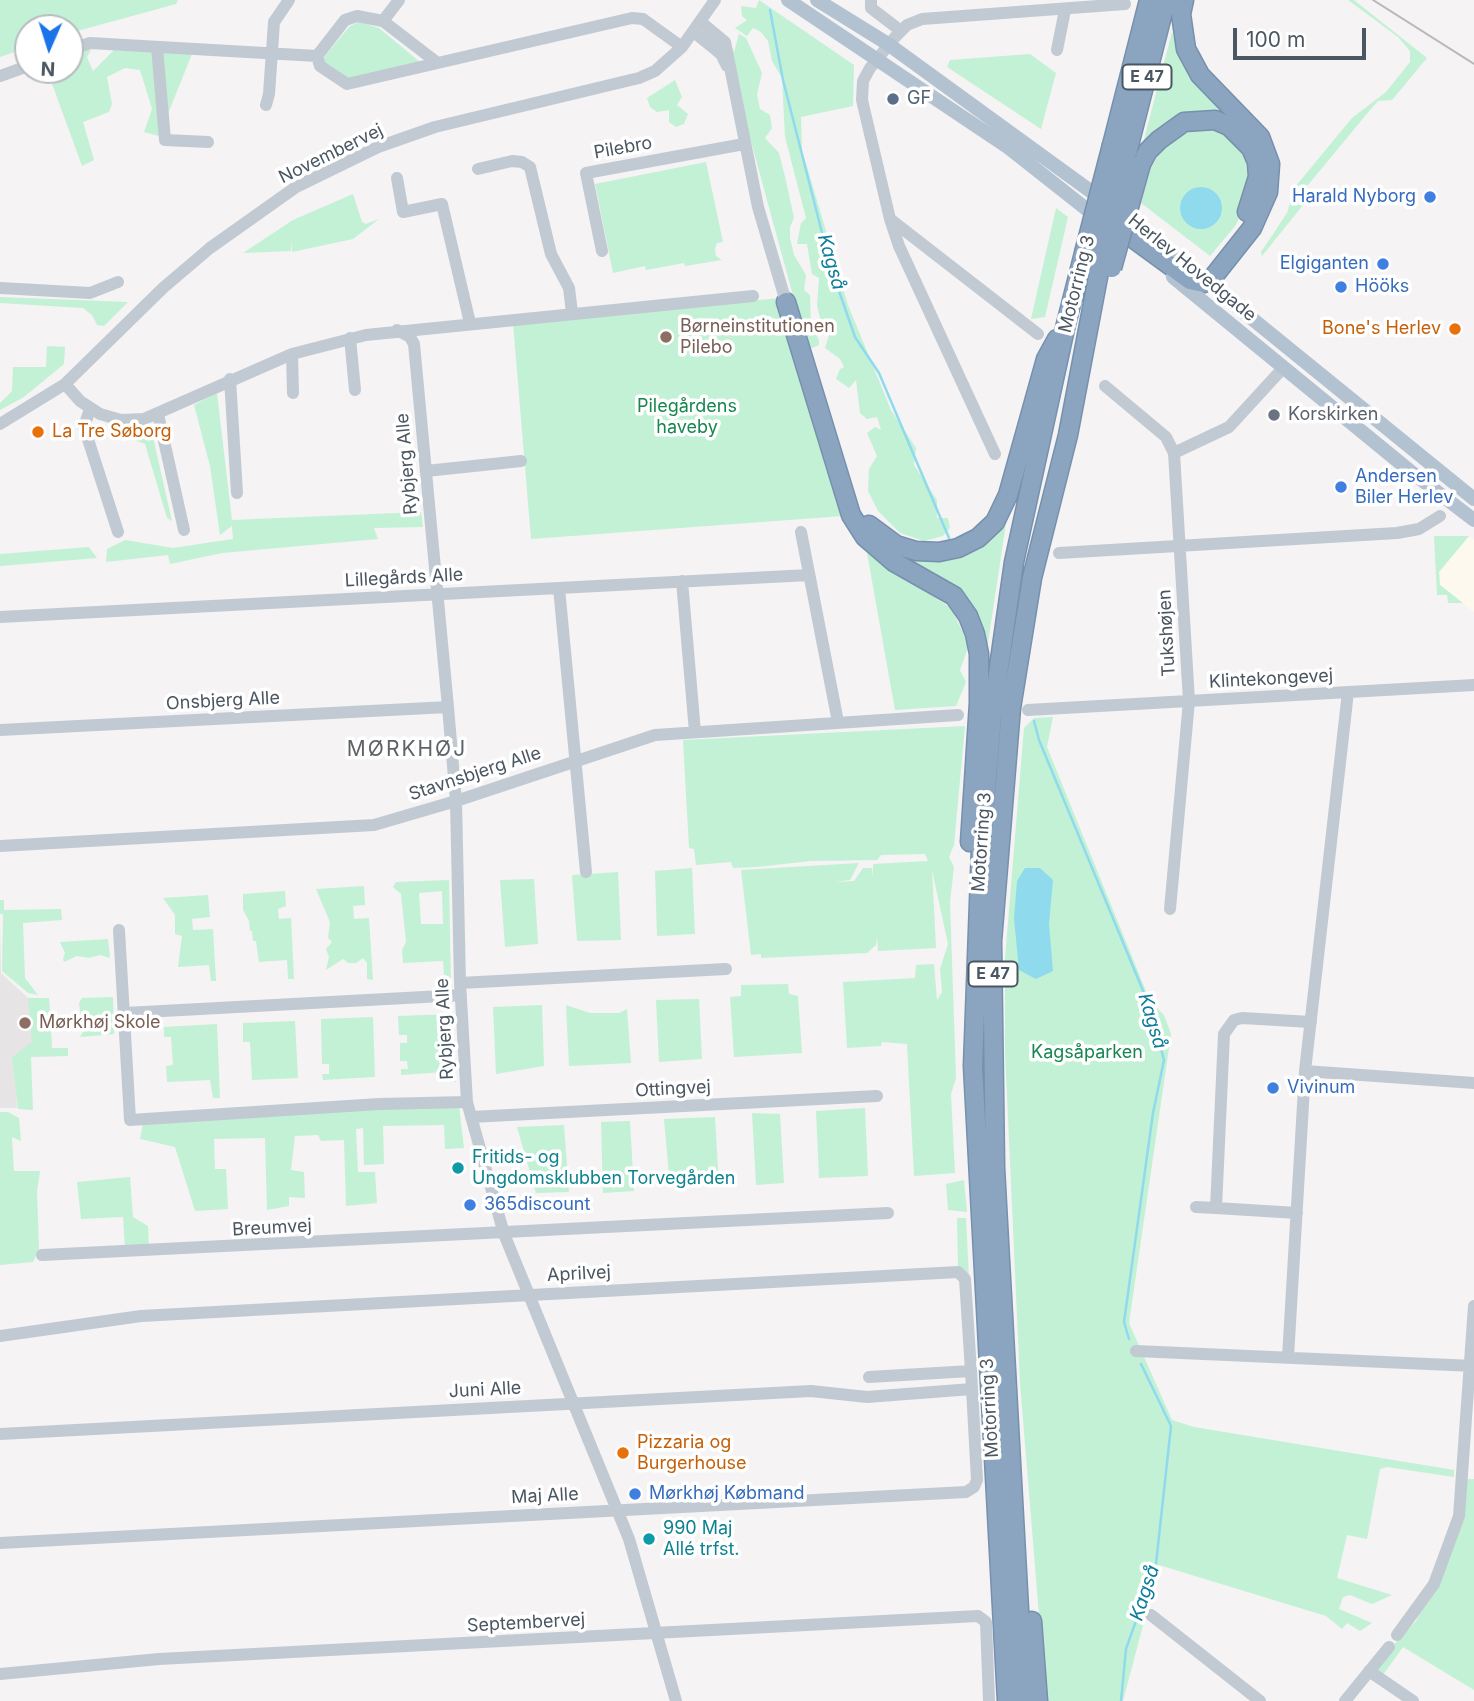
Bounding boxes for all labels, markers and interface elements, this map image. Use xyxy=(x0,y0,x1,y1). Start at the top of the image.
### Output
north arrow xyxy=(14,14,84,84)
scale bar xyxy=(1236,14,1369,58)
text: 100 m xyxy=(1246,27,1305,52)
text: N xyxy=(40,57,56,80)
road number: E 47 xyxy=(1122,64,1172,90)
place label: GF xyxy=(907,88,931,110)
marker: GF xyxy=(885,91,901,107)
street label: Novembervej xyxy=(275,119,387,189)
street label: Pilebro xyxy=(592,132,654,164)
place label: Harald Nyborg xyxy=(1292,186,1416,208)
marker: Harald Nyborg xyxy=(1422,189,1438,205)
street label: Herlev Hovedgade xyxy=(1124,210,1260,326)
water label: Kagså xyxy=(812,231,850,293)
street label: Motorring 3 xyxy=(1054,233,1100,335)
place label: Elgiganten xyxy=(1280,253,1369,275)
marker: Elgiganten xyxy=(1375,256,1391,272)
place label: Hööks xyxy=(1355,276,1409,298)
marker: Hööks xyxy=(1333,279,1349,295)
place label: Børneinstitutionen Pilebo xyxy=(680,316,835,358)
place label: Bone's Herlev xyxy=(1322,318,1441,340)
marker: Bone's Herlev xyxy=(1447,321,1463,337)
marker: Børneinstitutionen Pilebo xyxy=(658,329,674,345)
park label: Pilegårdens haveby xyxy=(637,396,737,438)
place label: Korskirken xyxy=(1288,404,1378,426)
marker: Korskirken xyxy=(1266,407,1282,423)
street label: Rybjerg Alle xyxy=(392,412,422,516)
place label: La Tre Søborg xyxy=(52,421,172,443)
marker: La Tre Søborg xyxy=(30,424,46,440)
place label: Andersen Biler Herlev xyxy=(1355,466,1453,508)
marker: Andersen Biler Herlev xyxy=(1333,479,1349,495)
street label: Lillegårds Alle xyxy=(344,564,464,592)
street label: Tukshøjen xyxy=(1154,589,1180,677)
street label: Klintekongevej xyxy=(1208,665,1334,693)
street label: Onsbjerg Alle xyxy=(166,687,280,715)
district label: MØRKHØJ xyxy=(348,737,466,763)
street label: Stavnsbjerg Alle xyxy=(406,742,544,806)
street label: Motorring 3 xyxy=(968,791,996,893)
road number: E 47 xyxy=(968,962,1018,986)
street label: Rybjerg Alle xyxy=(432,978,458,1080)
water label: Kagså xyxy=(1133,990,1171,1052)
place label: Mørkhøj Skole xyxy=(39,1012,161,1034)
marker: Mørkhøj Skole xyxy=(17,1015,33,1031)
park label: Kagsåparken xyxy=(1031,1042,1143,1064)
street label: Ottingvej xyxy=(635,1076,711,1102)
place label: Vivinum xyxy=(1287,1077,1355,1099)
marker: Vivinum xyxy=(1265,1080,1281,1096)
place label: Fritids- og Ungdomsklubben Torvegården xyxy=(472,1147,735,1190)
marker: Fritids- og Ungdomsklubben Torvegården xyxy=(450,1160,466,1176)
place label: 365discount xyxy=(484,1194,590,1216)
marker: 365discount xyxy=(462,1197,478,1213)
street label: Breumvej xyxy=(232,1215,312,1241)
street label: Aprilvej xyxy=(547,1262,611,1286)
street label: Motorring 3 xyxy=(977,1358,1003,1458)
street label: Juni Alle xyxy=(448,1377,522,1403)
place label: Pizzaria og Burgerhouse xyxy=(637,1432,747,1474)
marker: Pizzaria og Burgerhouse xyxy=(615,1445,631,1461)
street label: Maj Alle xyxy=(511,1483,579,1509)
place label: Mørkhøj Købmand xyxy=(649,1483,805,1505)
marker: Mørkhøj Købmand xyxy=(627,1486,643,1502)
place label: 990 Maj Allé trfst. xyxy=(663,1518,739,1560)
marker: 990 Maj Allé trfst. xyxy=(641,1531,657,1547)
water label: Kagså xyxy=(1125,1562,1165,1624)
street label: Septembervej xyxy=(466,1609,586,1637)

